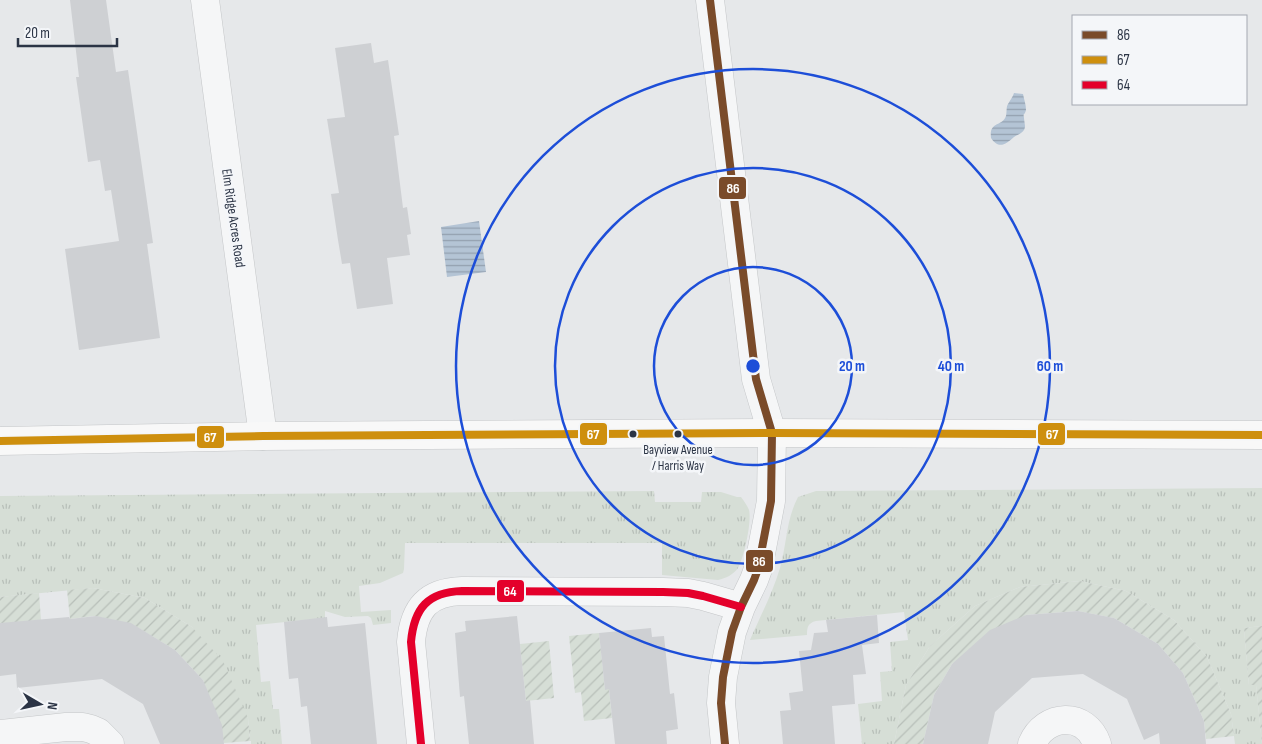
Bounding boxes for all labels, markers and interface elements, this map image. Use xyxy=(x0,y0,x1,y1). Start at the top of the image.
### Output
scale bar xyxy=(18,15,116,47)
legend xyxy=(1072,15,1247,105)
text: 20 m xyxy=(25,24,50,43)
text: 86 xyxy=(1117,26,1130,45)
text: 67 xyxy=(1117,51,1130,70)
text: 64 xyxy=(1117,76,1130,95)
street label: Elm Ridge Acres Road xyxy=(218,168,249,269)
line badge: 86 xyxy=(718,176,747,200)
text: 86 xyxy=(726,180,740,197)
centre of rings xyxy=(744,357,762,375)
text: 20 m xyxy=(839,357,865,376)
text: 40 m xyxy=(938,357,964,376)
text: 60 m xyxy=(1037,357,1063,376)
line badge: 67 xyxy=(579,422,608,446)
line badge: 67 xyxy=(1037,422,1066,446)
line badge: 67 xyxy=(196,425,225,449)
text: 67 xyxy=(587,426,600,443)
text: 67 xyxy=(1046,426,1059,443)
text: 67 xyxy=(204,429,217,446)
unlabelled marker xyxy=(628,429,638,439)
marker: Bayview Avenue / Harris Way xyxy=(673,429,683,439)
place label: Bayview Avenue / Harris Way xyxy=(643,442,713,474)
line badge: 86 xyxy=(745,549,774,573)
text: 86 xyxy=(752,553,766,570)
line badge: 64 xyxy=(496,579,525,603)
text: 64 xyxy=(503,583,517,600)
north arrow xyxy=(15,679,65,729)
text: N xyxy=(43,701,61,711)

